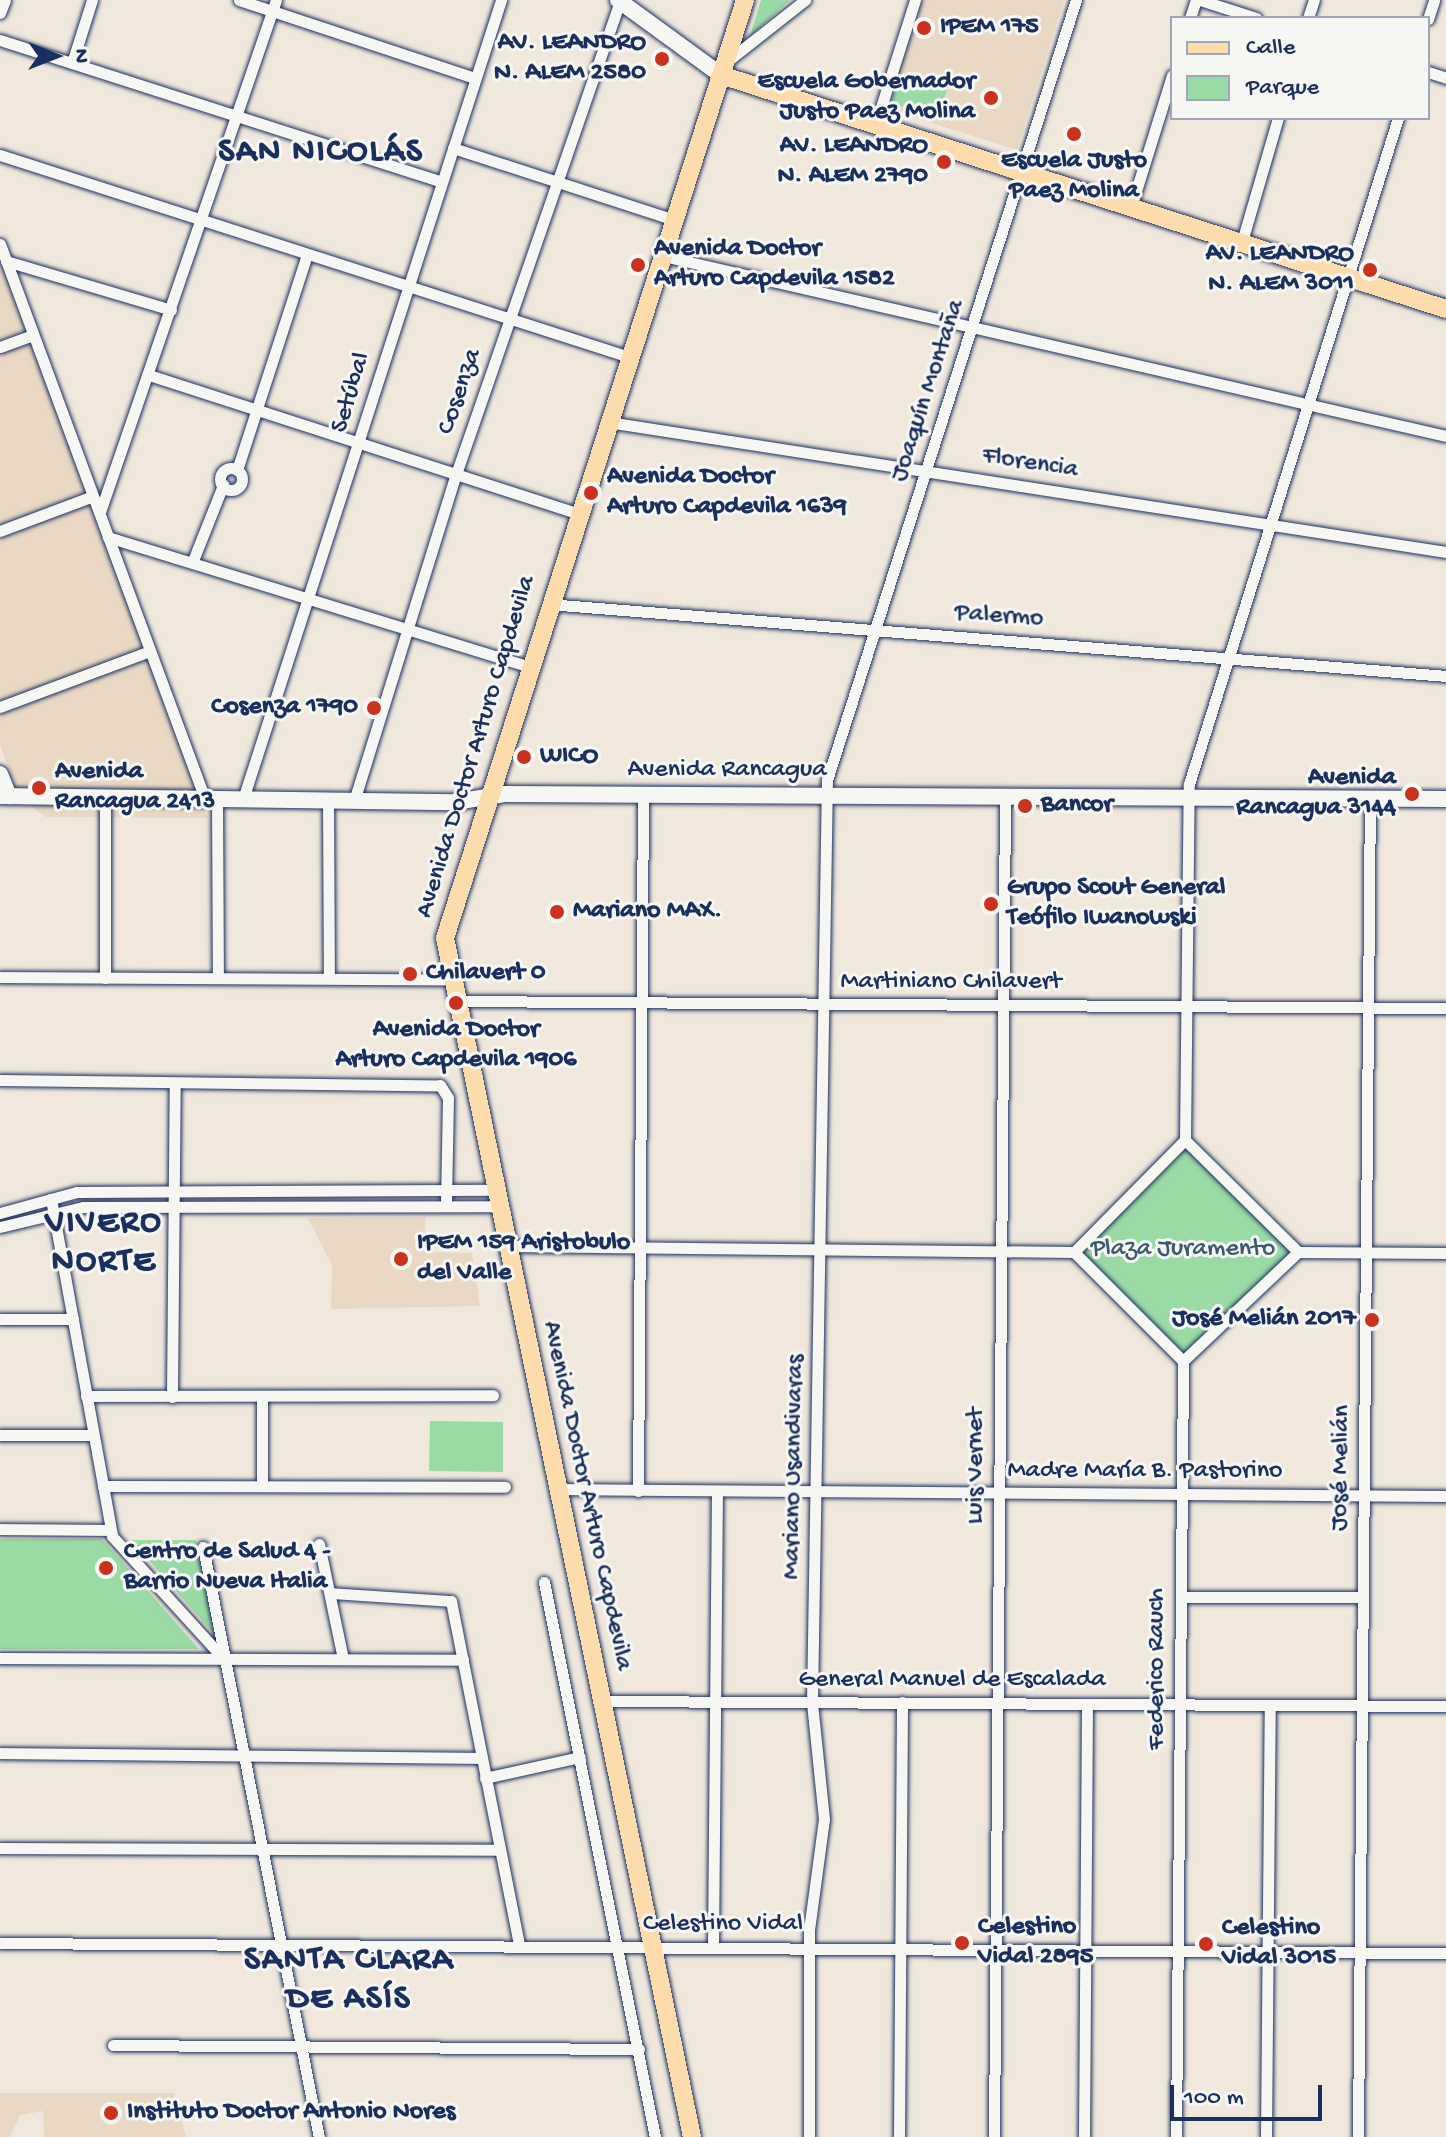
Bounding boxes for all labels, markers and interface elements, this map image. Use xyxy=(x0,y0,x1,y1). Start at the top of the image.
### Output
place label: IPEM 175 xyxy=(940,12,1039,44)
north arrow xyxy=(16,16,96,96)
legend xyxy=(1170,16,1430,120)
marker: IPEM 175 xyxy=(915,19,933,37)
place label: AV. LEANDRO N. ALEM 2580 xyxy=(494,28,646,90)
text: Calle xyxy=(1246,34,1295,63)
text: N xyxy=(67,49,93,63)
marker: AV. LEANDRO N. ALEM 2580 xyxy=(653,50,671,68)
place label: Escuela Gobernador Justo Paez Molina xyxy=(757,67,975,128)
text: Parque xyxy=(1246,74,1319,103)
marker: Escuela Gobernador Justo Paez Molina xyxy=(982,89,1000,107)
marker: Escuela Justo Paez Molina xyxy=(1065,125,1083,143)
place label: AV. LEANDRO N. ALEM 2790 xyxy=(777,131,928,192)
district label: SAN NICOLÁS xyxy=(218,134,424,174)
place label: Escuela Justo Paez Molina xyxy=(1001,146,1147,208)
marker: AV. LEANDRO N. ALEM 2790 xyxy=(935,153,953,171)
place label: Avenida Doctor Arturo Capdevila 1582 xyxy=(654,234,895,296)
place label: AV. LEANDRO N. ALEM 3011 xyxy=(1206,239,1354,300)
marker: Avenida Doctor Arturo Capdevila 1582 xyxy=(629,256,647,274)
marker: AV. LEANDRO N. ALEM 3011 xyxy=(1361,261,1379,279)
street label: Joaquín Montaña xyxy=(885,296,973,486)
street label: Cosenza xyxy=(432,345,490,439)
street label: Setúbal xyxy=(325,349,379,437)
street label: Florencia xyxy=(980,441,1080,487)
place label: Avenida Doctor Arturo Capdevila 1639 xyxy=(607,462,847,524)
marker: Avenida Doctor Arturo Capdevila 1639 xyxy=(582,484,600,502)
street label: Avenida Doctor Arturo Capdevila xyxy=(410,572,544,922)
street label: Palermo xyxy=(953,598,1045,636)
place label: Cosenza 1790 xyxy=(211,692,358,724)
marker: Cosenza 1790 xyxy=(365,699,383,717)
place label: WICO xyxy=(540,741,598,773)
marker: WICO xyxy=(515,748,533,766)
street label: Avenida Rancagua xyxy=(627,755,827,787)
place label: Avenida Rancagua 2413 xyxy=(55,757,215,818)
place label: Avenida Rancagua 3144 xyxy=(1236,763,1396,824)
marker: Avenida Rancagua 2413 xyxy=(30,779,48,797)
marker: Avenida Rancagua 3144 xyxy=(1403,785,1421,803)
place label: Bancor xyxy=(1041,790,1113,822)
marker: Bancor xyxy=(1016,797,1034,815)
place label: Grupo Scout General Teófilo Iwanowski xyxy=(1007,873,1226,934)
marker: Grupo Scout General Teófilo Iwanowski xyxy=(982,895,1000,913)
place label: Mariano MAX. xyxy=(573,896,722,928)
marker: Mariano MAX. xyxy=(548,903,566,921)
place label: Chilavert 0 xyxy=(426,958,545,990)
marker: Chilavert 0 xyxy=(401,965,419,983)
street label: Martiniano Chilavert xyxy=(841,967,1061,999)
marker: Avenida Doctor Arturo Capdevila 1906 xyxy=(447,994,465,1012)
place label: Avenida Doctor Arturo Capdevila 1906 xyxy=(335,1015,577,1076)
district label: VIVERO NORTE xyxy=(45,1204,163,1284)
place label: IPEM 159 Aristobulo del Valle xyxy=(417,1228,630,1290)
park label: Plaza Juramento xyxy=(1091,1234,1275,1266)
marker: IPEM 159 Aristobulo del Valle xyxy=(392,1250,410,1268)
place label: José Melián 2017 xyxy=(1172,1304,1356,1336)
marker: José Melián 2017 xyxy=(1363,1311,1381,1329)
street label: Avenida Doctor Arturo Capdevila xyxy=(534,1319,638,1673)
street label: Mariano Usandivaras xyxy=(777,1354,813,1580)
street label: José Melián xyxy=(1325,1405,1359,1531)
street label: Luis Vernet xyxy=(961,1408,993,1524)
street label: Madre María B. Pastorino xyxy=(1007,1456,1283,1488)
place label: Centro de Salud 4 - Barrio Nueva Italia xyxy=(124,1537,331,1598)
marker: Centro de Salud 4 - Barrio Nueva Italia xyxy=(95,1557,117,1579)
street label: Federico Rauch xyxy=(1142,1588,1174,1750)
street label: General Manuel de Escalada xyxy=(798,1665,1106,1697)
street label: Celestino Vidal xyxy=(643,1909,803,1941)
place label: Celestino Vidal 2895 xyxy=(978,1912,1093,1974)
place label: Celestino Vidal 3015 xyxy=(1222,1913,1336,1974)
marker: Celestino Vidal 2895 xyxy=(953,1934,971,1952)
marker: Celestino Vidal 3015 xyxy=(1197,1935,1215,1953)
district label: SANTA CLARA DE ASÍS xyxy=(244,1941,454,2020)
scale bar xyxy=(1174,2069,1326,2119)
text: 100 m xyxy=(1184,2084,1244,2113)
place label: Instituto Doctor Antonio Nores xyxy=(127,2097,455,2129)
marker: Instituto Doctor Antonio Nores xyxy=(102,2104,120,2122)

